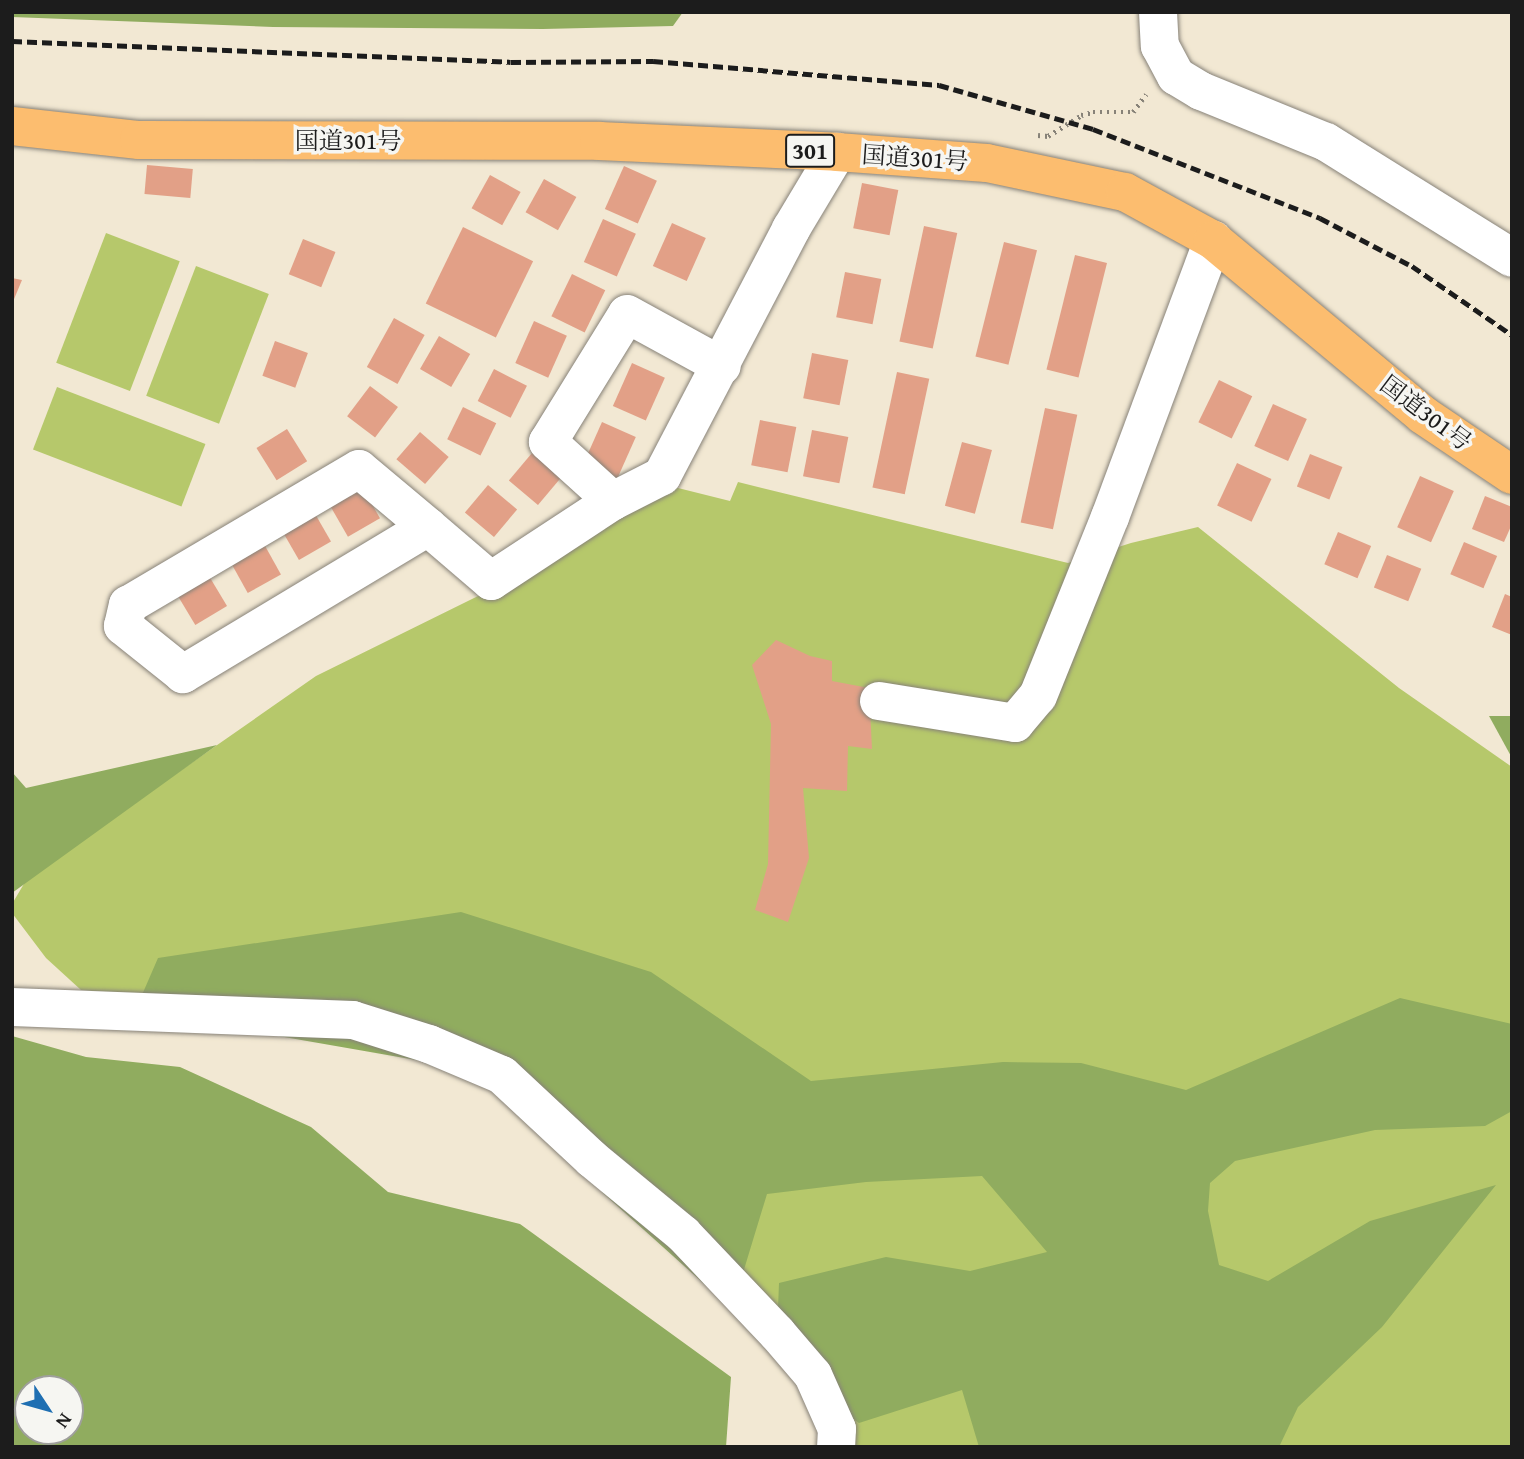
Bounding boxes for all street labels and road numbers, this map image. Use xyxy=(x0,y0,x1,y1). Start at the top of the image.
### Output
street label: 国道301号 xyxy=(295,127,401,155)
road number: 301 xyxy=(784,132,836,170)
street label: 国道301号 xyxy=(861,140,969,176)
street label: 国道301号 xyxy=(1375,369,1477,457)

